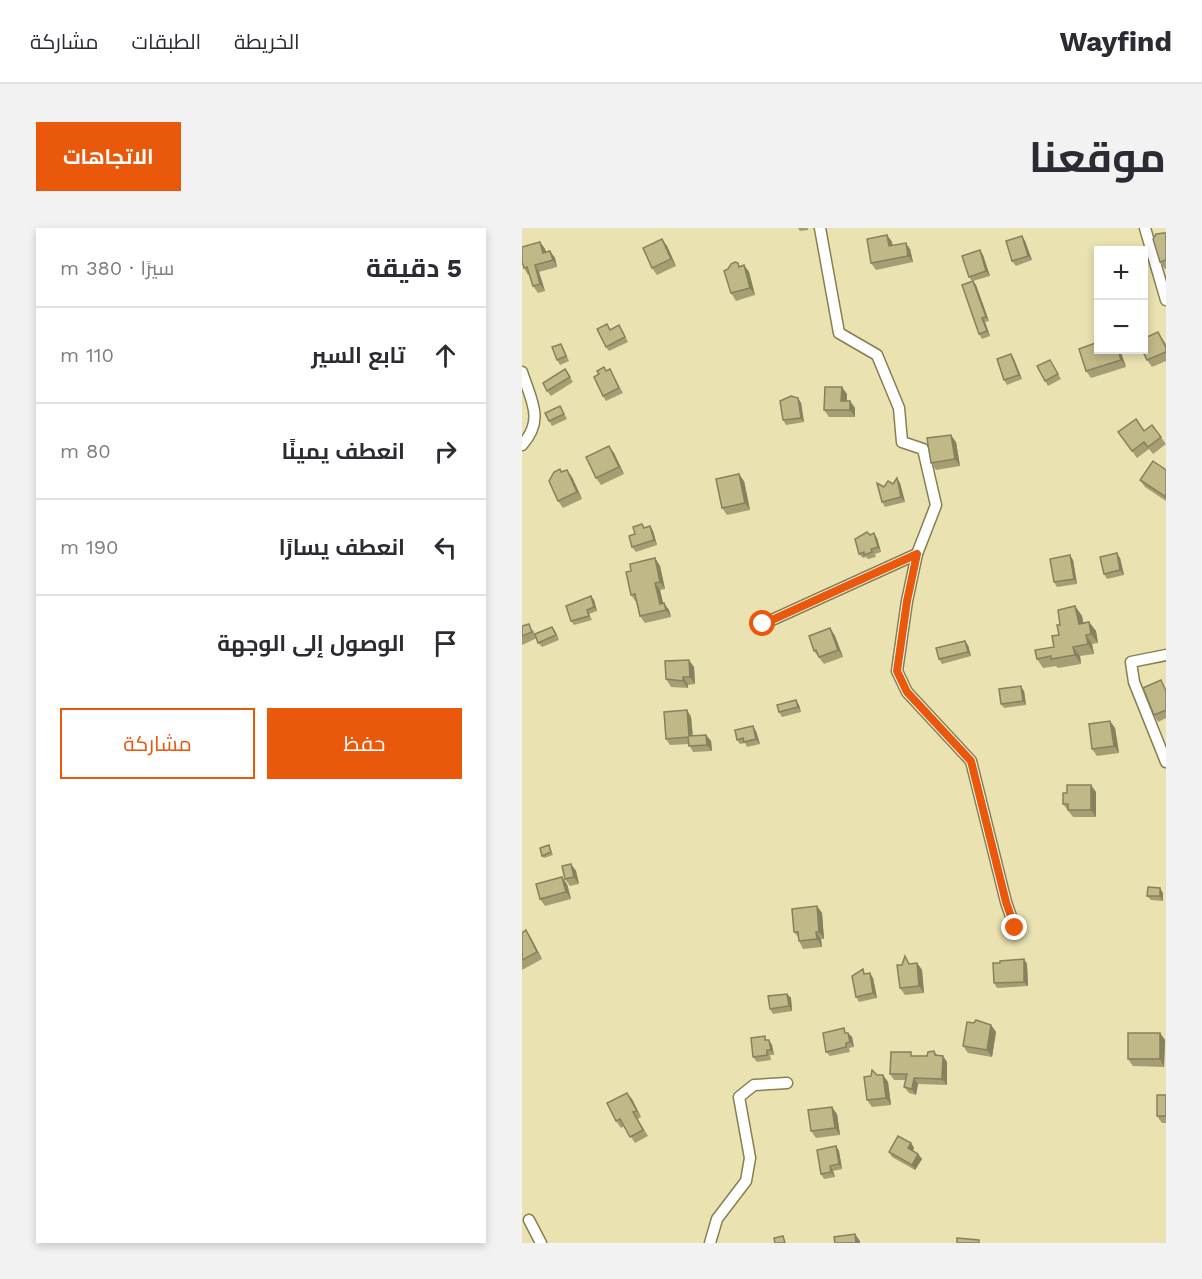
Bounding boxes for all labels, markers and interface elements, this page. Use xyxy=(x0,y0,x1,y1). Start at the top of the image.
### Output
text: Wayfind xyxy=(1059,25,1172,58)
text: مشاركة xyxy=(30,29,99,54)
text: الطبقات xyxy=(132,29,201,54)
text: الخريطة xyxy=(234,29,300,54)
button: الاتجاهات xyxy=(36,122,181,191)
text: موقعنا xyxy=(1029,133,1166,182)
map controls xyxy=(1094,246,1148,354)
button: + xyxy=(1094,246,1148,300)
text: 5 دقيقة xyxy=(366,253,462,283)
text: سيرًا · 380 m xyxy=(60,256,174,280)
button: − xyxy=(1094,300,1148,354)
icon: ahead xyxy=(429,339,462,372)
text: 110 m xyxy=(60,343,114,367)
text: تابع السير xyxy=(311,343,405,368)
icon: right xyxy=(429,435,462,468)
text: 80 m xyxy=(60,439,111,463)
text: انعطف يمينًا xyxy=(281,439,405,464)
icon: left xyxy=(429,531,462,564)
text: 190 m xyxy=(60,535,118,559)
text: انعطف يسارًا xyxy=(279,535,405,560)
route start xyxy=(749,610,775,636)
icon: arrive xyxy=(429,627,462,660)
text: الوصول إلى الوجهة xyxy=(217,631,405,656)
button: مشاركة xyxy=(60,708,255,779)
button: حفظ xyxy=(267,708,462,779)
route end xyxy=(1001,914,1027,940)

